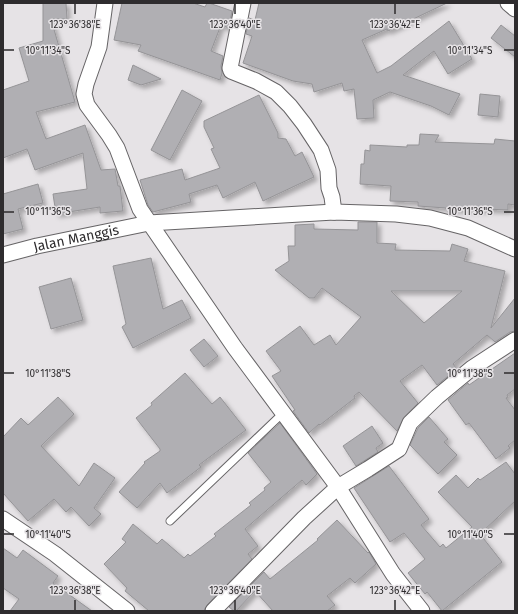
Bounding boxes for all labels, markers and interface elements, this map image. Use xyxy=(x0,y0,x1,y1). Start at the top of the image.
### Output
text: 123°36'38"E xyxy=(49,19,101,31)
text: 123°36'40"E xyxy=(209,19,261,31)
text: 123°36'42"E xyxy=(370,19,420,31)
text: 10°11'34"S xyxy=(25,45,71,57)
text: 10°11'34"S xyxy=(447,45,493,57)
text: 10°11'36"S xyxy=(25,206,71,218)
text: 10°11'36"S xyxy=(447,206,493,218)
street label: Jalan Manggis xyxy=(31,221,121,256)
text: 10°11'38"S xyxy=(25,368,71,380)
text: 10°11'38"S xyxy=(447,368,493,380)
text: 10°11'40"S xyxy=(25,529,71,541)
text: 10°11'40"S xyxy=(447,529,493,541)
text: 123°36'38"E xyxy=(49,585,101,597)
text: 123°36'40"E xyxy=(209,585,261,597)
text: 123°36'42"E xyxy=(370,585,420,597)

